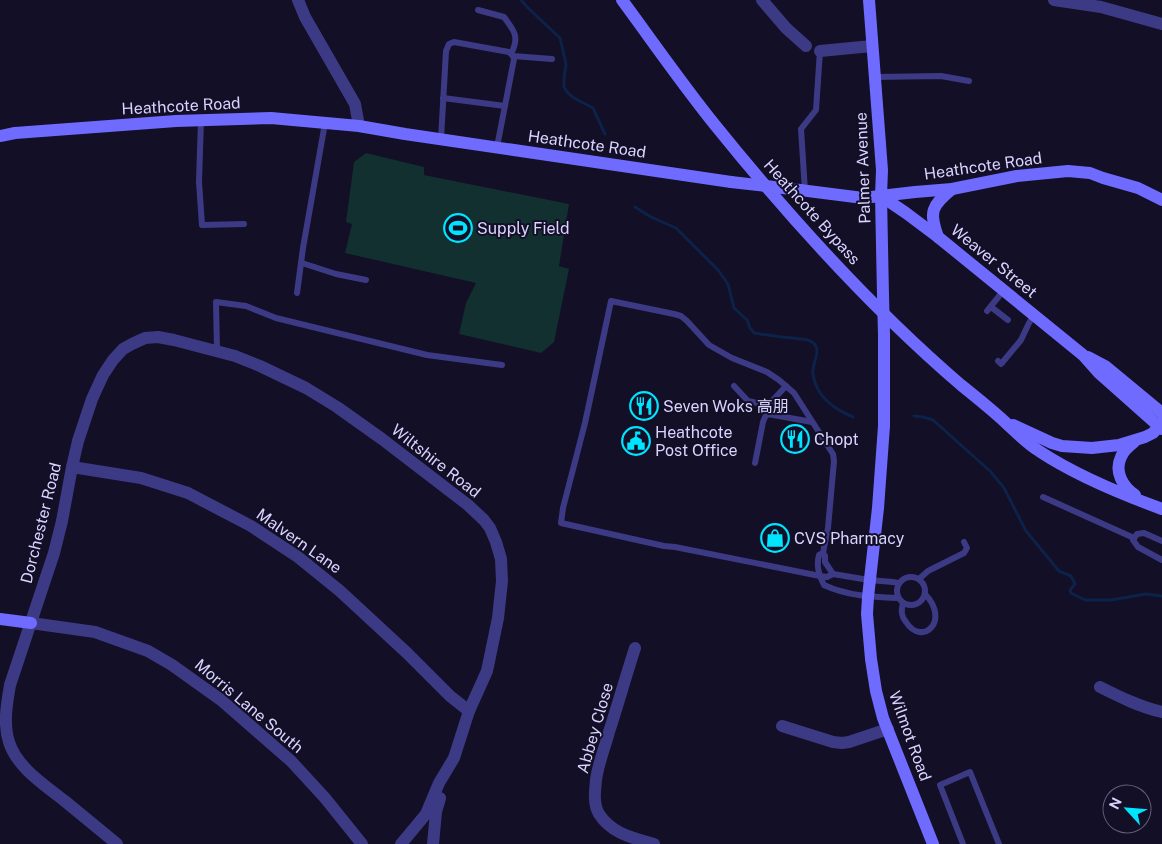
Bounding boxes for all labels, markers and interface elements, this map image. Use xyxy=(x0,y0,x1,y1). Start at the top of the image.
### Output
street label: Heathcote Road xyxy=(121,93,241,119)
street label: Palmer Avenue xyxy=(852,112,874,224)
street label: Heathcote Road xyxy=(527,126,647,162)
street label: Heathcote Road xyxy=(923,148,1043,184)
street label: Heathcote Bypass xyxy=(760,156,864,268)
sports icon: Supply Field xyxy=(443,213,473,243)
place label: Supply Field xyxy=(477,219,570,238)
street label: Weaver Street xyxy=(947,220,1041,302)
restaurant icon: Seven Woks 高朋 xyxy=(629,391,659,421)
place label: Seven Woks 高朋 xyxy=(663,397,789,416)
street label: Wiltshire Road xyxy=(388,420,484,502)
place label: Heathcote Post Office xyxy=(655,423,738,460)
restaurant icon: Chopt xyxy=(780,424,810,454)
public building icon: Heathcote Post Office xyxy=(621,426,651,456)
place label: Chopt xyxy=(814,430,859,449)
street label: Dorchester Road xyxy=(17,460,65,586)
street label: Malvern Lane xyxy=(253,505,345,577)
shop icon: CVS Pharmacy xyxy=(760,523,790,553)
place label: CVS Pharmacy xyxy=(794,529,905,548)
street label: Morris Lane South xyxy=(191,655,307,757)
street label: Abbey Close xyxy=(573,680,617,776)
street label: Wilmot Road xyxy=(885,688,935,784)
north arrow xyxy=(1102,784,1152,834)
text: N xyxy=(1106,795,1125,812)

